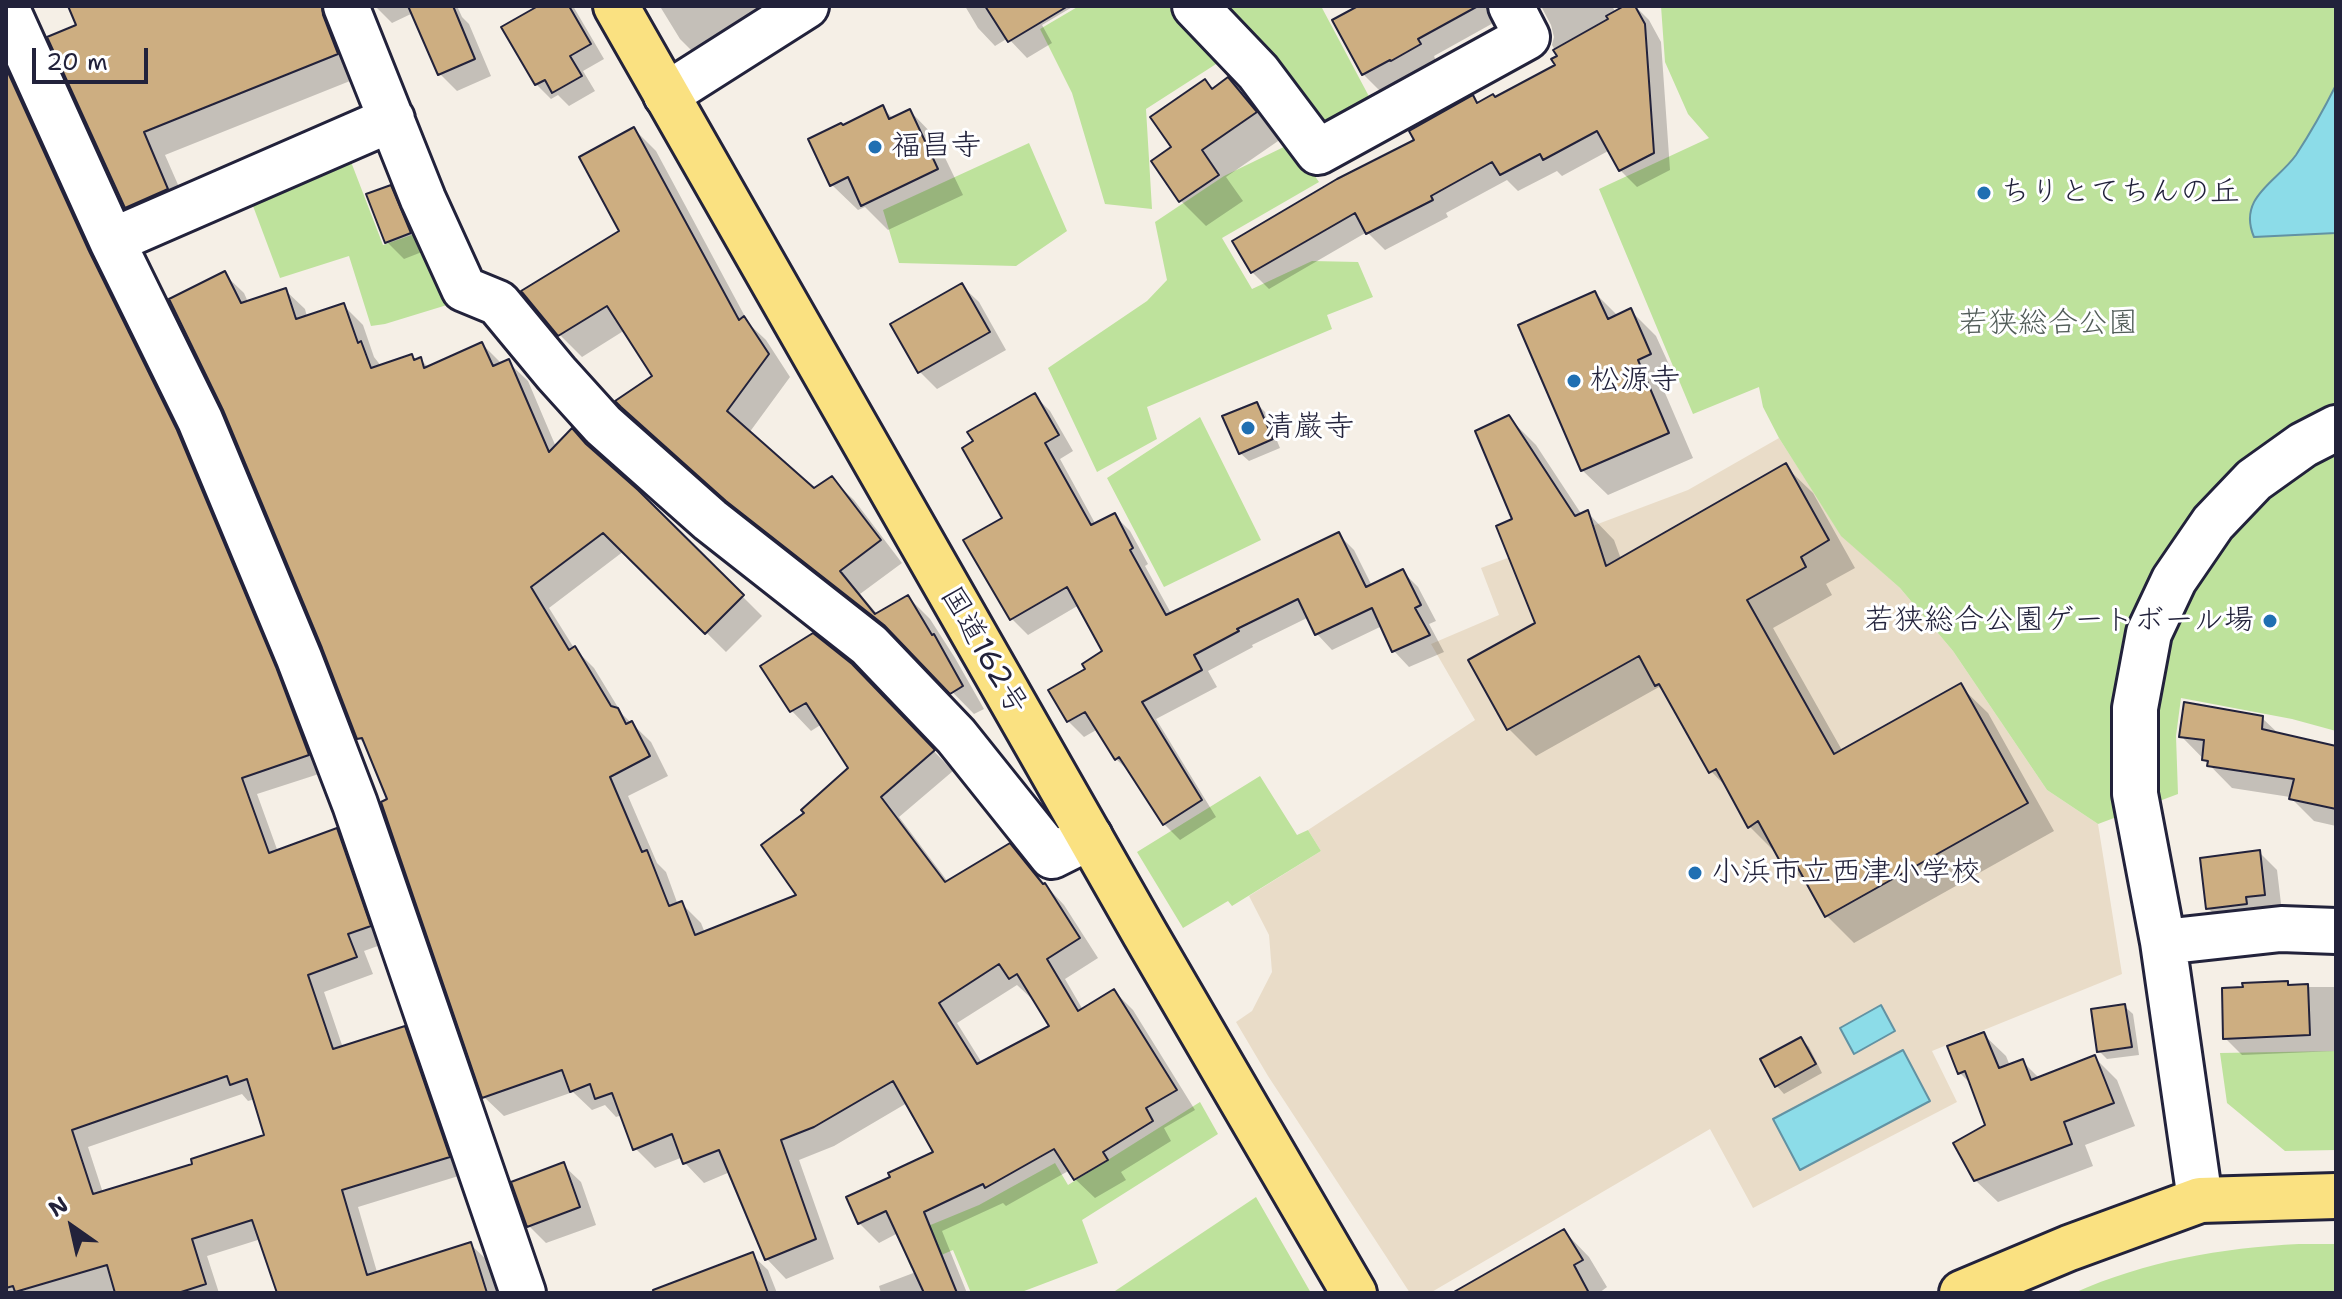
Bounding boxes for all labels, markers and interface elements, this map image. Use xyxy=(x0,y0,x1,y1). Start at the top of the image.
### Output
scale bar xyxy=(36,32,152,82)
text: 20 m xyxy=(46,46,108,78)
place label: 福昌寺 xyxy=(891,129,981,165)
marker: 福昌寺 xyxy=(866,138,884,156)
place label: ちりとてちんの丘 xyxy=(2000,175,2240,211)
marker: ちりとてちんの丘 xyxy=(1975,184,1993,202)
park label: 若狭総合公園 xyxy=(1958,306,2138,342)
place label: 松源寺 xyxy=(1590,363,1680,399)
marker: 松源寺 xyxy=(1565,372,1583,390)
place label: 清巌寺 xyxy=(1264,410,1354,446)
marker: 清巌寺 xyxy=(1239,419,1257,437)
street label: 国道162号 xyxy=(932,581,1034,721)
place label: 若狭総合公園ゲートボール場 xyxy=(1864,603,2254,639)
marker: 若狭総合公園ゲートボール場 xyxy=(2261,612,2279,630)
place label: 小浜市立西津小学校 xyxy=(1711,855,1981,891)
marker: 小浜市立西津小学校 xyxy=(1686,864,1704,882)
north arrow xyxy=(32,1187,112,1267)
text: N xyxy=(43,1190,74,1224)

